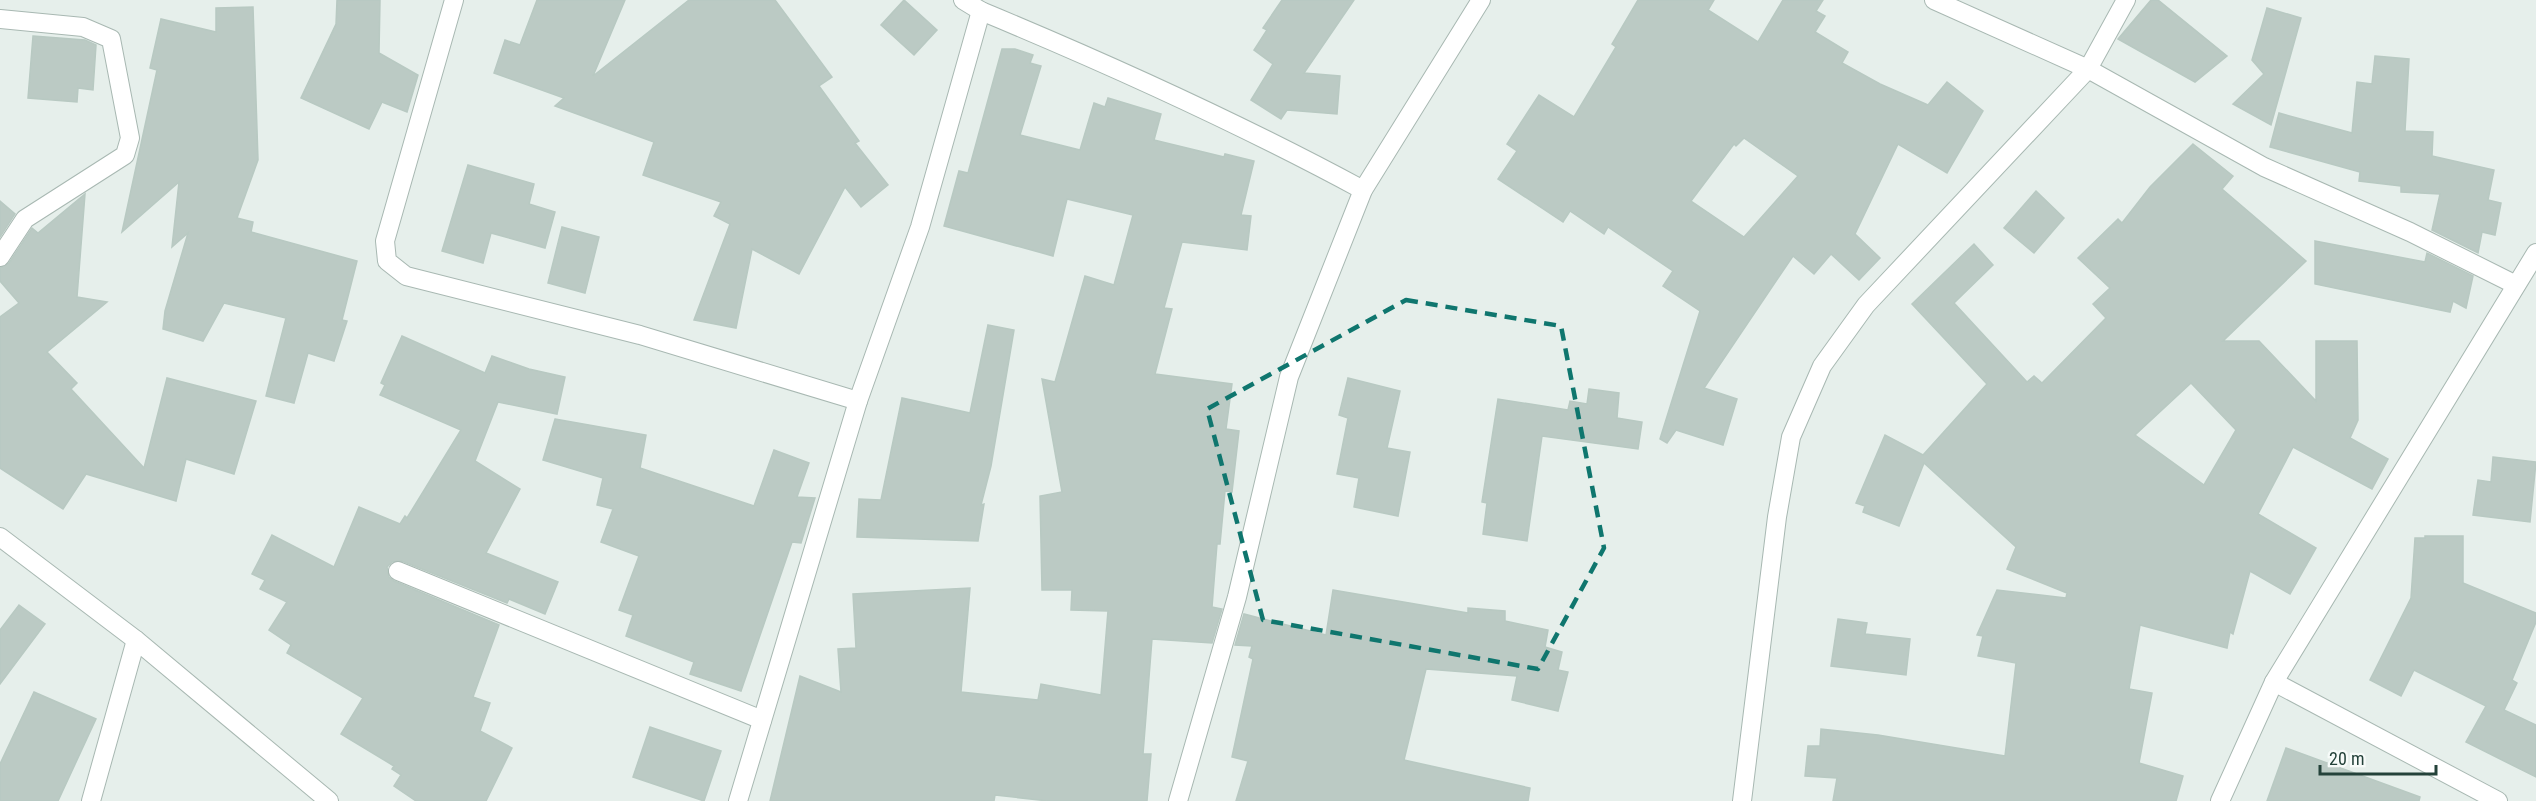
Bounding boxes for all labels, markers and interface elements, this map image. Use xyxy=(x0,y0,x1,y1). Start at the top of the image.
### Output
scale bar xyxy=(2320,738,2436,776)
text: 20 m xyxy=(2329,748,2364,769)

